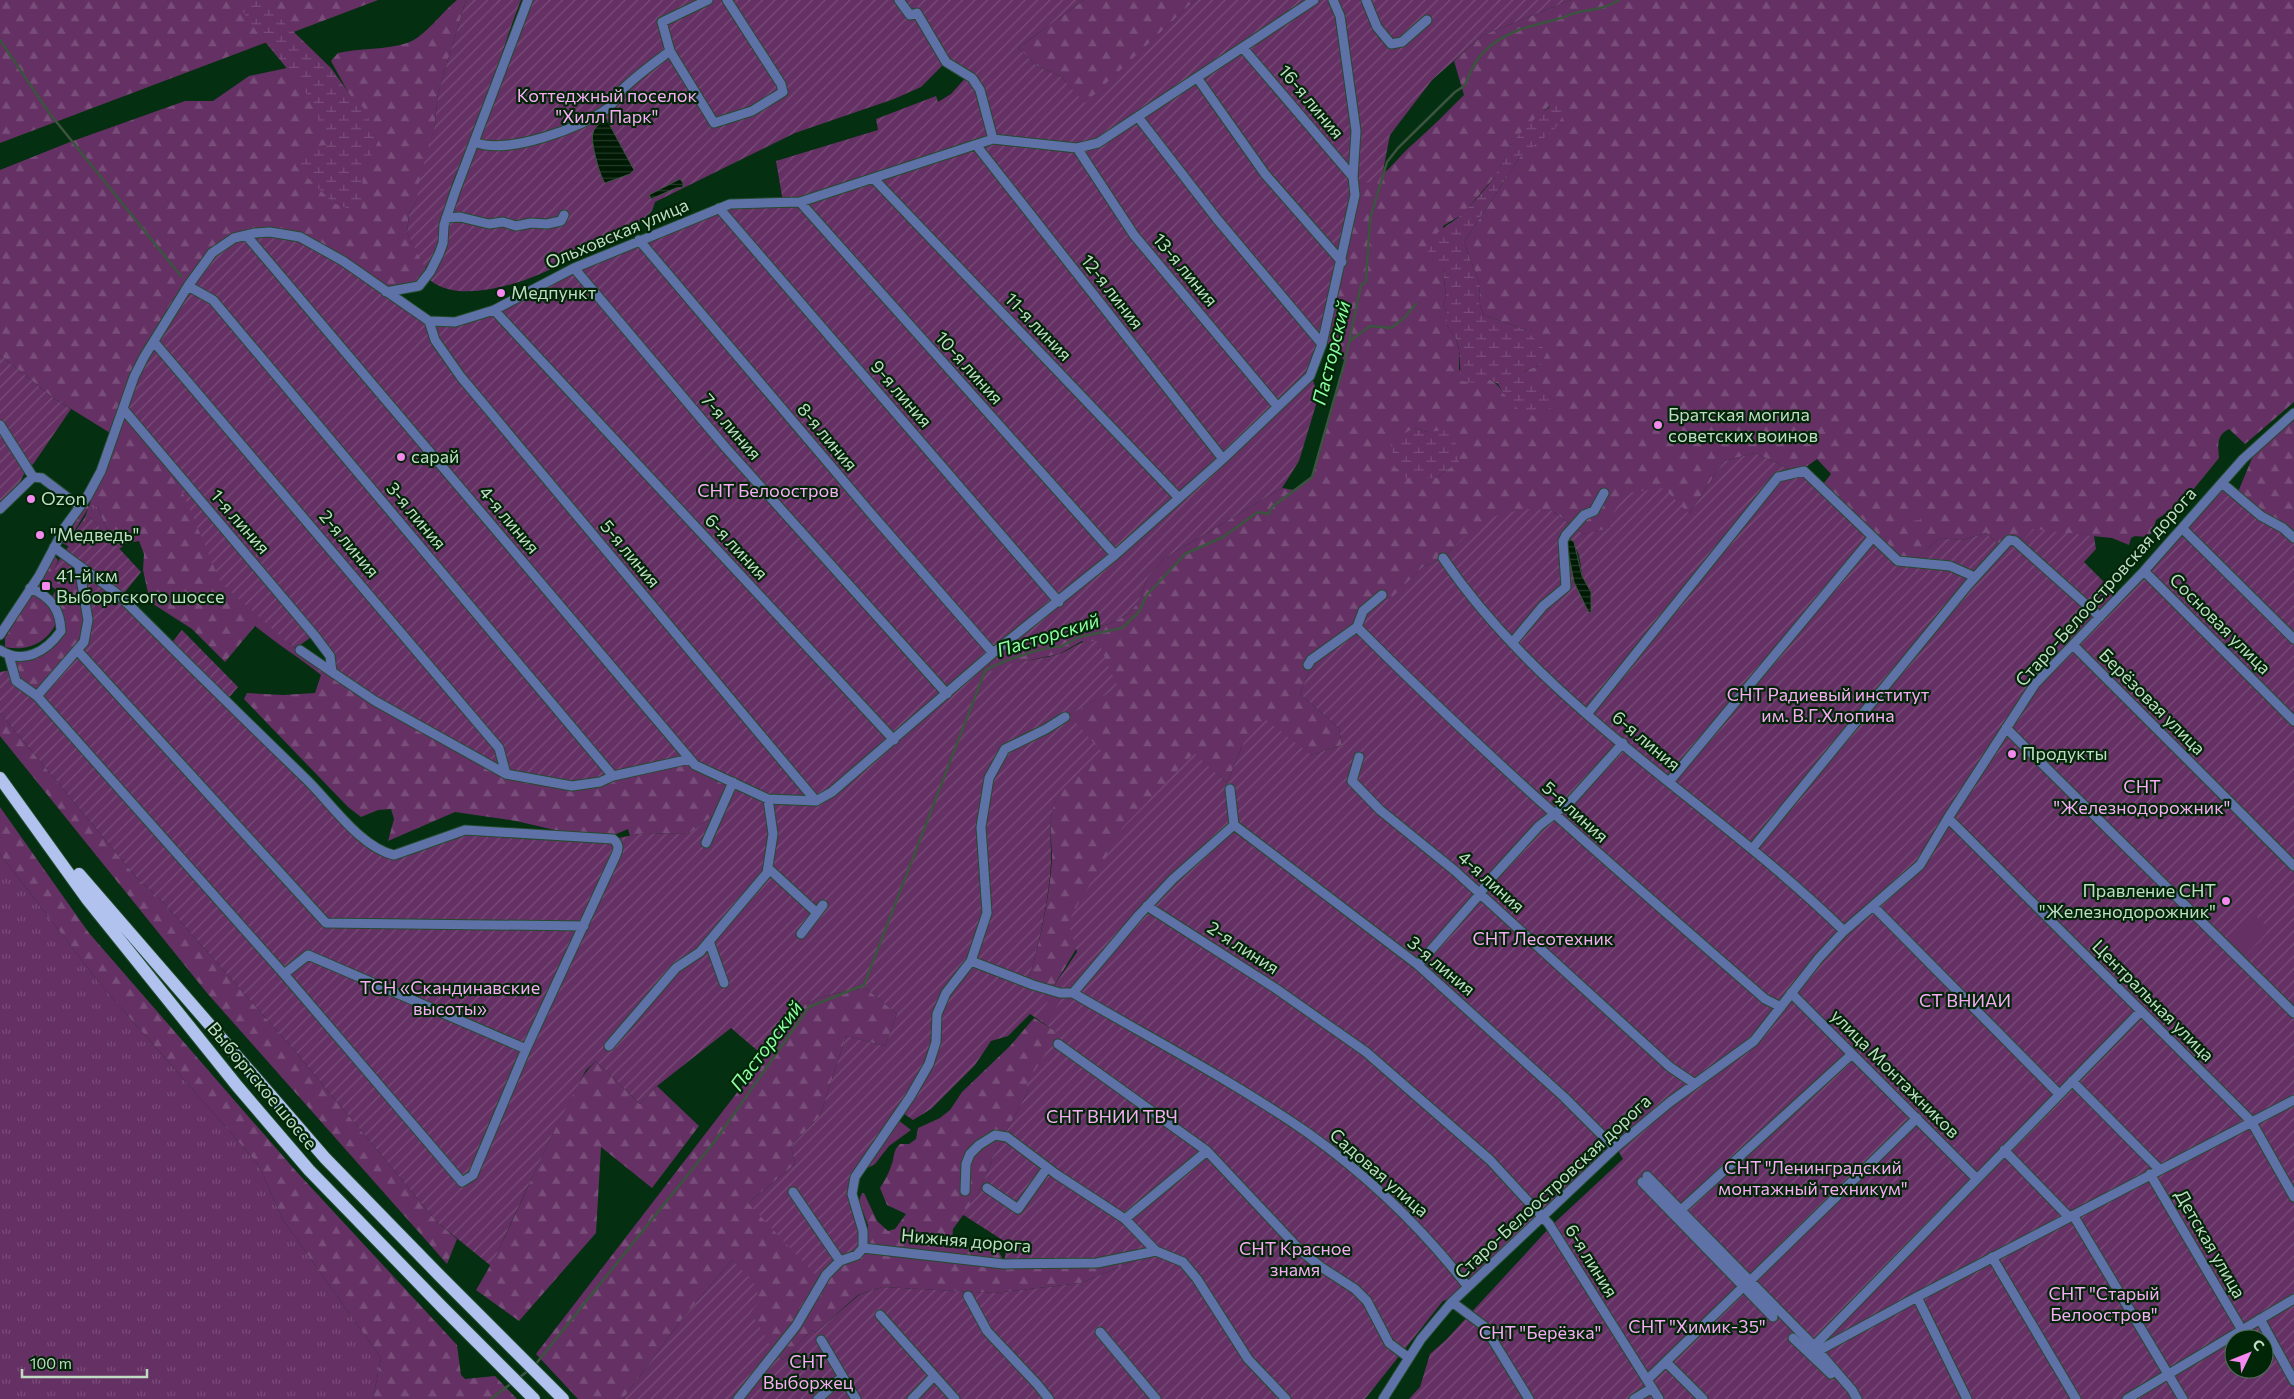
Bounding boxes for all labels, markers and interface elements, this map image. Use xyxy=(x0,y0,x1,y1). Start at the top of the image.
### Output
street label: 16-я линия xyxy=(1274,60,1349,143)
park label: Коттеджный поселок "Хилл Парк" xyxy=(517,84,698,127)
street label: Ольховская улица xyxy=(542,193,692,273)
street label: 13-я линия xyxy=(1149,228,1223,311)
street label: 12-я линия xyxy=(1077,250,1149,333)
place label: Медпункт xyxy=(511,281,597,303)
marker: Медпункт xyxy=(495,287,507,299)
street label: 11-я линия xyxy=(1001,287,1077,365)
water label: Пасторский xyxy=(1307,299,1355,407)
street label: 10-я линия xyxy=(931,326,1008,408)
street label: 9-я линия xyxy=(866,355,937,432)
street label: 7-я линия xyxy=(697,389,767,464)
street label: 8-я линия xyxy=(793,398,863,475)
place label: Братская могила советских воинов xyxy=(1668,403,1818,446)
marker: Братская могила советских воинов xyxy=(1652,419,1664,431)
place label: сарай xyxy=(411,445,459,467)
marker: сарай xyxy=(395,451,407,463)
street label: 3-я линия xyxy=(382,477,451,554)
park label: СНТ Белоостров xyxy=(697,479,839,501)
street label: 4-я линия xyxy=(475,481,545,558)
street label: Старо-Белоостровская дорога xyxy=(2010,482,2200,690)
street label: 1-я линия xyxy=(207,484,275,558)
place label: Ozon xyxy=(41,487,86,509)
marker: Ozon xyxy=(25,493,37,505)
street label: 2-я линия xyxy=(315,505,384,582)
street label: 6-я линия xyxy=(701,509,773,584)
street label: 5-я линия xyxy=(596,515,665,592)
place label: "Медведь" xyxy=(50,523,139,545)
marker: "Медведь" xyxy=(34,529,46,541)
place label: 41-й км Выборгского шоссе xyxy=(56,564,224,607)
street label: Сосновая улица xyxy=(2166,568,2276,678)
marker: 41-й км Выборгского шоссе xyxy=(40,580,52,592)
water label: Пасторский xyxy=(994,608,1102,661)
street label: Берёзовая улица xyxy=(2095,644,2210,759)
park label: СНТ Радиевый институт им. В.Г.Хлопина xyxy=(1727,683,1930,726)
street label: 6-я линия xyxy=(1608,705,1685,775)
place label: Продукты xyxy=(2022,742,2107,764)
marker: Продукты xyxy=(2006,748,2018,760)
park label: СНТ "Железнодорожник" xyxy=(2054,775,2230,818)
street label: 5-я линия xyxy=(1538,776,1613,847)
street label: 4-я линия xyxy=(1454,846,1530,917)
place label: Правление СНТ "Железнодорожник" xyxy=(2039,879,2216,922)
marker: Правление СНТ "Железнодорожник" xyxy=(2220,895,2232,907)
street label: 2-я линия xyxy=(1203,916,1284,979)
park label: СНТ Лесотехник xyxy=(1473,927,1614,949)
street label: 3-я линия xyxy=(1403,931,1480,1000)
street label: Центральная улица xyxy=(2088,935,2219,1066)
park label: ТСН «Скандинавские высоты» xyxy=(360,976,540,1019)
park label: СТ ВНИАИ xyxy=(1919,989,2011,1011)
water label: Пасторский xyxy=(725,996,807,1095)
street label: улица Монтажников xyxy=(1827,1004,1965,1142)
street label: Выборгское шоссе xyxy=(203,1017,322,1154)
street label: Старо-Белоостровская дорога xyxy=(1450,1089,1655,1283)
park label: СНТ ВНИИ ТВЧ xyxy=(1046,1105,1178,1127)
street label: Садовая улица xyxy=(1326,1123,1434,1221)
park label: СНТ "Ленинградский монтажный техникум" xyxy=(1718,1156,1908,1199)
street label: Детская улица xyxy=(2171,1185,2251,1302)
street label: 6-я линия xyxy=(1561,1220,1623,1301)
street label: Нижняя дорога xyxy=(900,1223,1032,1257)
park label: СНТ Красное знамя xyxy=(1239,1237,1351,1280)
park label: СНТ "Старый Белоостров" xyxy=(2048,1282,2160,1325)
park label: СНТ "Химик-35" xyxy=(1628,1315,1766,1337)
park label: СНТ "Берёзка" xyxy=(1479,1321,1601,1343)
north arrow xyxy=(2224,1329,2274,1379)
text: С xyxy=(2249,1335,2268,1354)
scale bar xyxy=(22,1346,148,1378)
park label: СНТ Выборжец xyxy=(763,1350,854,1393)
text: 100 m xyxy=(30,1354,72,1372)

